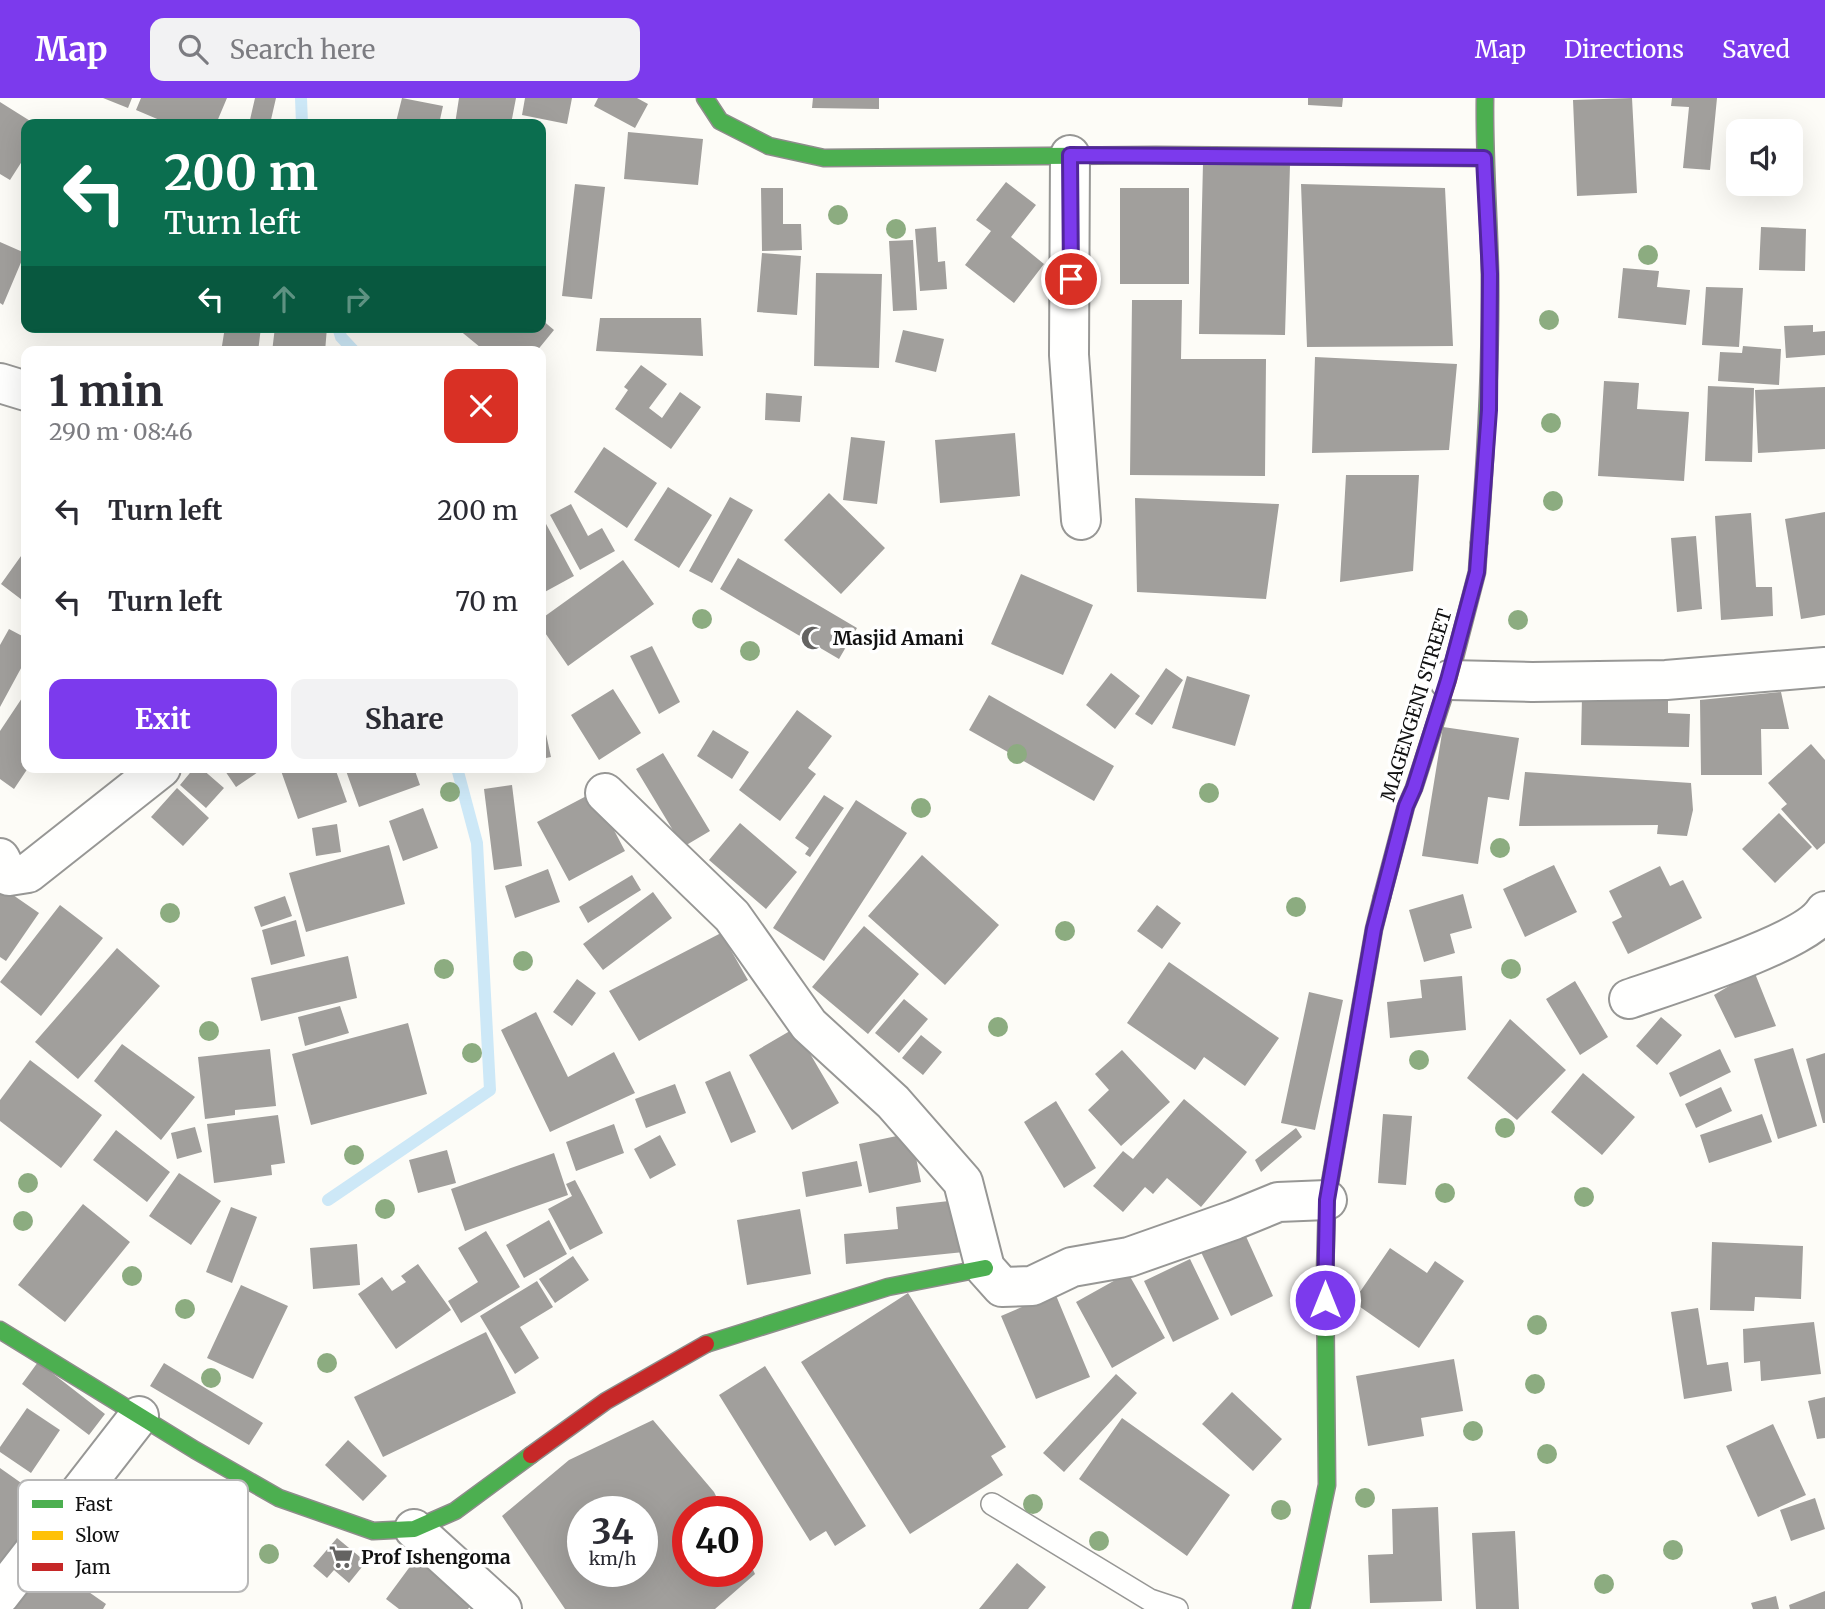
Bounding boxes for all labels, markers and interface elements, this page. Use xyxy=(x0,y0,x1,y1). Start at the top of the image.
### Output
search box xyxy=(150,18,640,81)
text: Map xyxy=(35,29,108,70)
icon: search xyxy=(174,30,212,68)
text: Search here xyxy=(230,33,375,66)
text: Map xyxy=(1475,34,1526,65)
text: Directions xyxy=(1564,34,1684,65)
text: Saved xyxy=(1722,34,1790,65)
map controls xyxy=(1726,119,1803,196)
button: sound xyxy=(1726,119,1803,196)
text: 200 m xyxy=(164,142,318,203)
icon: left xyxy=(49,147,140,238)
text: Turn left xyxy=(164,203,301,243)
pin xyxy=(1041,249,1101,309)
icon: arrive xyxy=(1052,260,1090,298)
icon: left xyxy=(192,280,230,318)
icon: ahead xyxy=(265,280,303,318)
icon: right xyxy=(338,280,376,318)
text: 1 min xyxy=(49,365,163,417)
button: close xyxy=(444,369,518,443)
text: 290 m · 08:46 xyxy=(49,417,193,446)
icon: left xyxy=(49,492,87,530)
text: Turn left xyxy=(108,494,222,527)
text: 200 m xyxy=(437,494,518,527)
icon: left xyxy=(49,583,87,621)
text: Turn left xyxy=(108,585,222,618)
text: 70 m xyxy=(455,585,518,618)
street label: MAGENGENI STREET xyxy=(1375,606,1457,804)
mosque icon: Masjid Amani xyxy=(799,624,827,652)
place label: Masjid Amani xyxy=(833,626,964,650)
button: Exit xyxy=(49,679,277,759)
button: Share xyxy=(291,679,518,759)
position arrow xyxy=(1288,1263,1362,1337)
legend xyxy=(18,1480,248,1592)
text: Fast xyxy=(75,1492,113,1516)
speed limit sign: 40 xyxy=(672,1496,763,1587)
text: 34 xyxy=(592,1510,633,1554)
text: Slow xyxy=(75,1523,120,1547)
supermarket icon: Prof Ishengoma xyxy=(327,1543,355,1571)
place label: Prof Ishengoma xyxy=(361,1545,511,1569)
text: km/h xyxy=(589,1547,636,1570)
text: Jam xyxy=(74,1555,111,1579)

